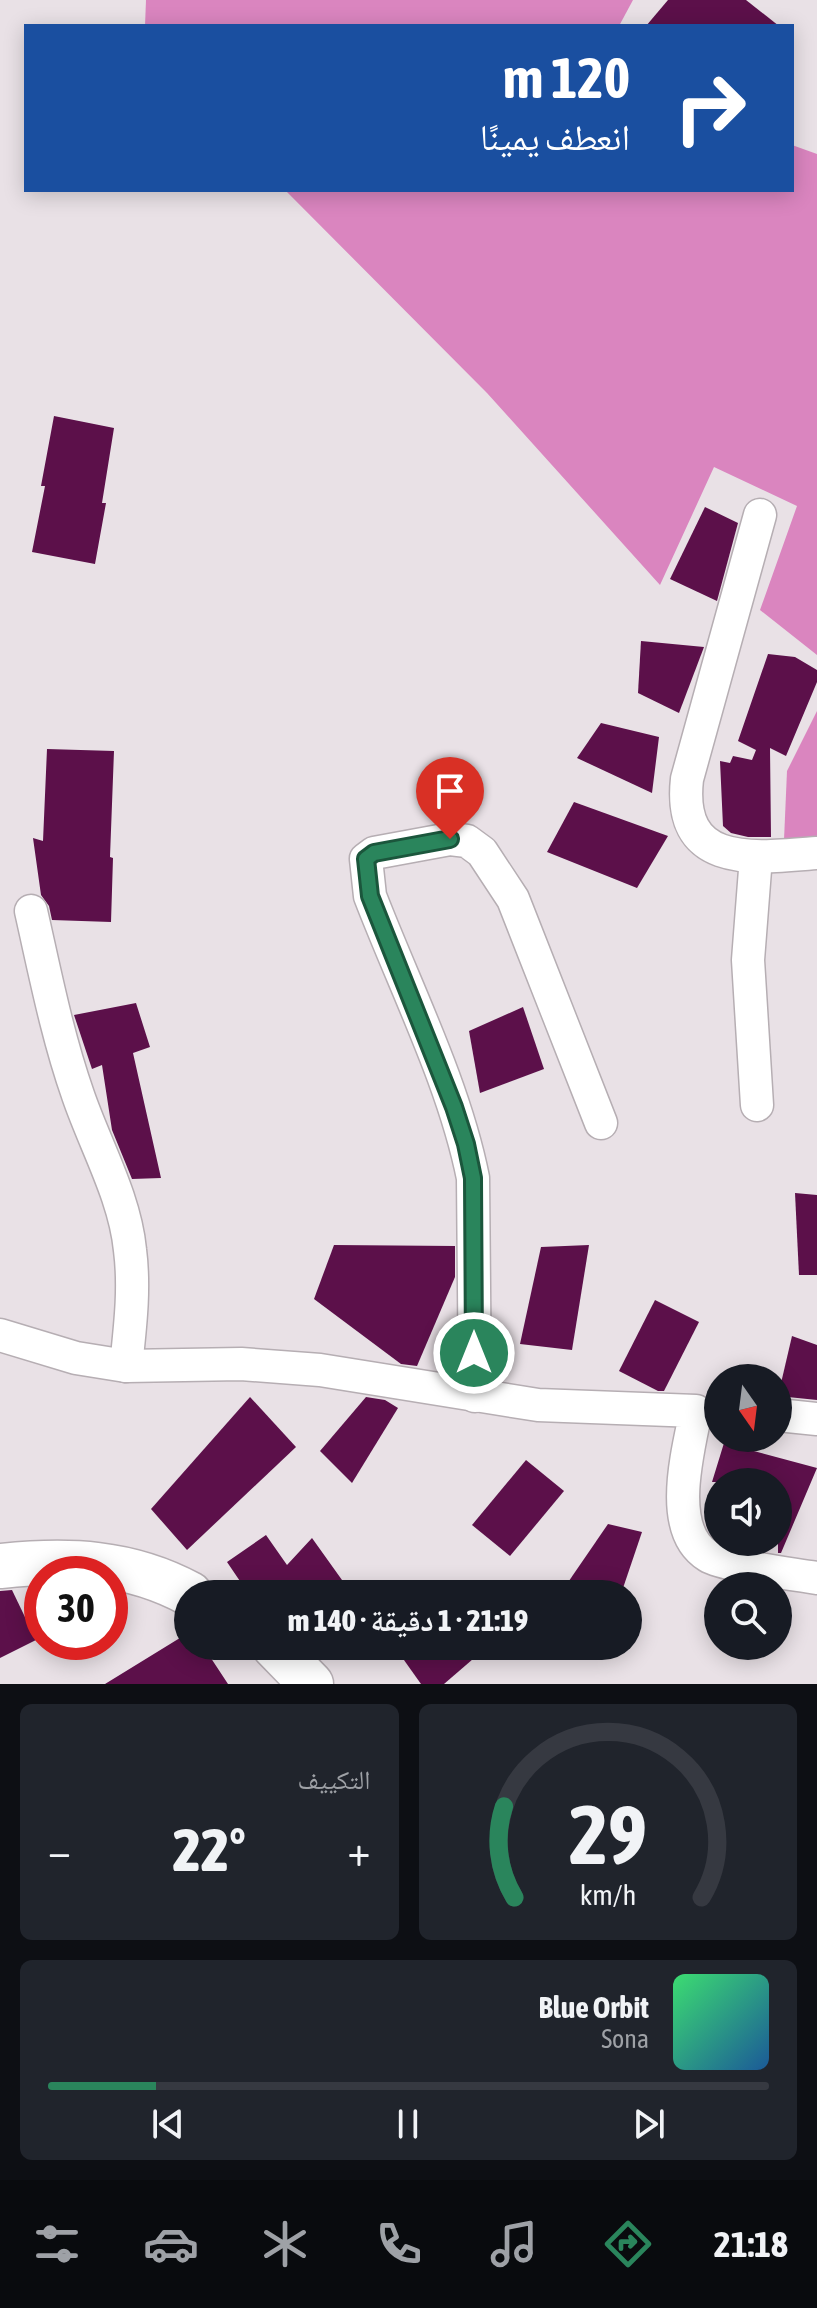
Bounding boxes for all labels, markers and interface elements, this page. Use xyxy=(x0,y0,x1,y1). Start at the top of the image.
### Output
text: 120 m xyxy=(503,46,630,110)
icon: right xyxy=(658,56,762,160)
text: انعطف يمينًا xyxy=(480,116,630,158)
pin xyxy=(416,757,484,839)
icon: arrive xyxy=(428,769,472,813)
position arrow xyxy=(432,1311,516,1395)
north arrow xyxy=(704,1364,792,1452)
map controls xyxy=(704,1364,792,1660)
button: sound xyxy=(704,1468,792,1556)
speed limit sign: 30 xyxy=(24,1556,128,1660)
button: search xyxy=(704,1572,792,1660)
text: 21:19 · 1 دقيقة · 140 m xyxy=(288,1603,528,1637)
text: التكييف xyxy=(298,1765,371,1795)
text: 29 xyxy=(569,1786,647,1882)
text: 22° xyxy=(173,1815,246,1884)
text: − xyxy=(48,1825,71,1875)
text: + xyxy=(348,1825,371,1875)
text: km/h xyxy=(579,1878,636,1911)
text: Blue Orbit xyxy=(538,1990,649,2024)
text: Sona xyxy=(601,2024,649,2054)
icon: previous xyxy=(146,2102,190,2146)
icon: pause xyxy=(386,2102,430,2146)
icon: next xyxy=(627,2102,671,2146)
icon: filters xyxy=(29,2216,85,2272)
icon: car xyxy=(143,2216,199,2272)
icon: climate xyxy=(257,2216,313,2272)
icon: phone xyxy=(371,2216,427,2272)
icon: music xyxy=(486,2216,542,2272)
icon: directions xyxy=(600,2216,656,2272)
text: 21:18 xyxy=(714,2223,788,2265)

